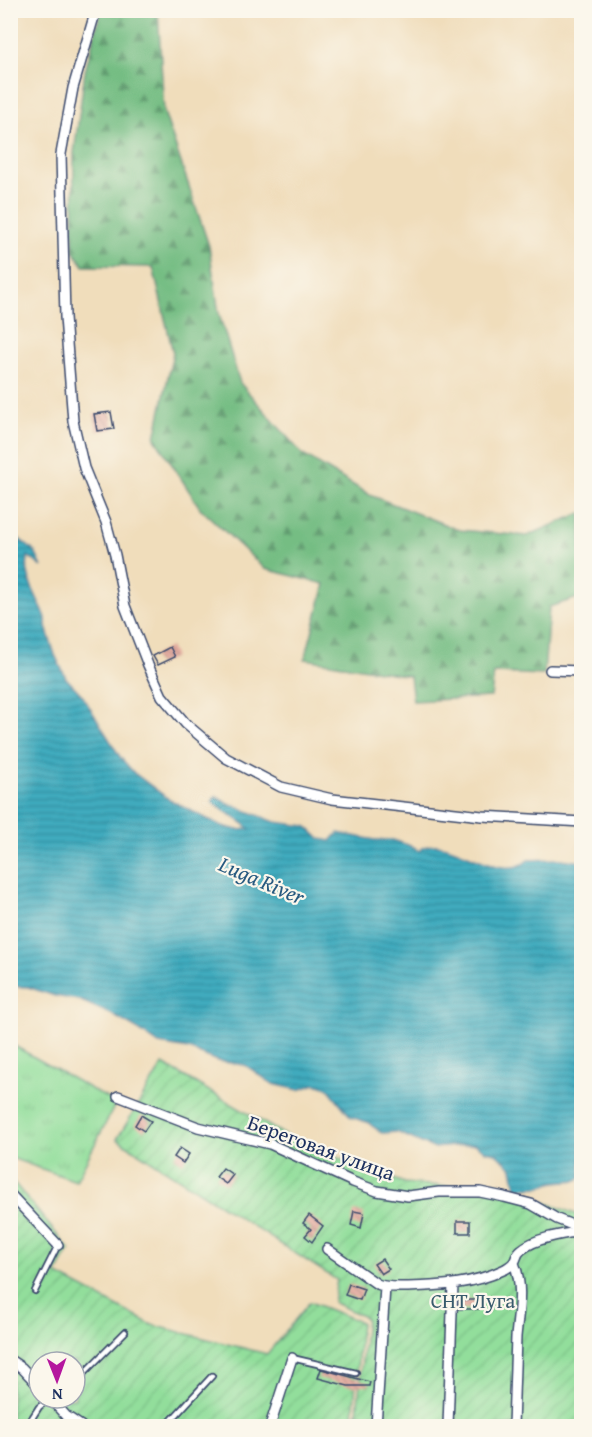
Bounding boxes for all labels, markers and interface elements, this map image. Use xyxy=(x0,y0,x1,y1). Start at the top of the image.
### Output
water label: Luga River xyxy=(213,847,311,913)
street label: Береговая улица xyxy=(243,1107,399,1189)
park label: СНТ Луга xyxy=(431,1285,515,1316)
north arrow xyxy=(27,1350,87,1410)
text: N xyxy=(51,1383,63,1407)

